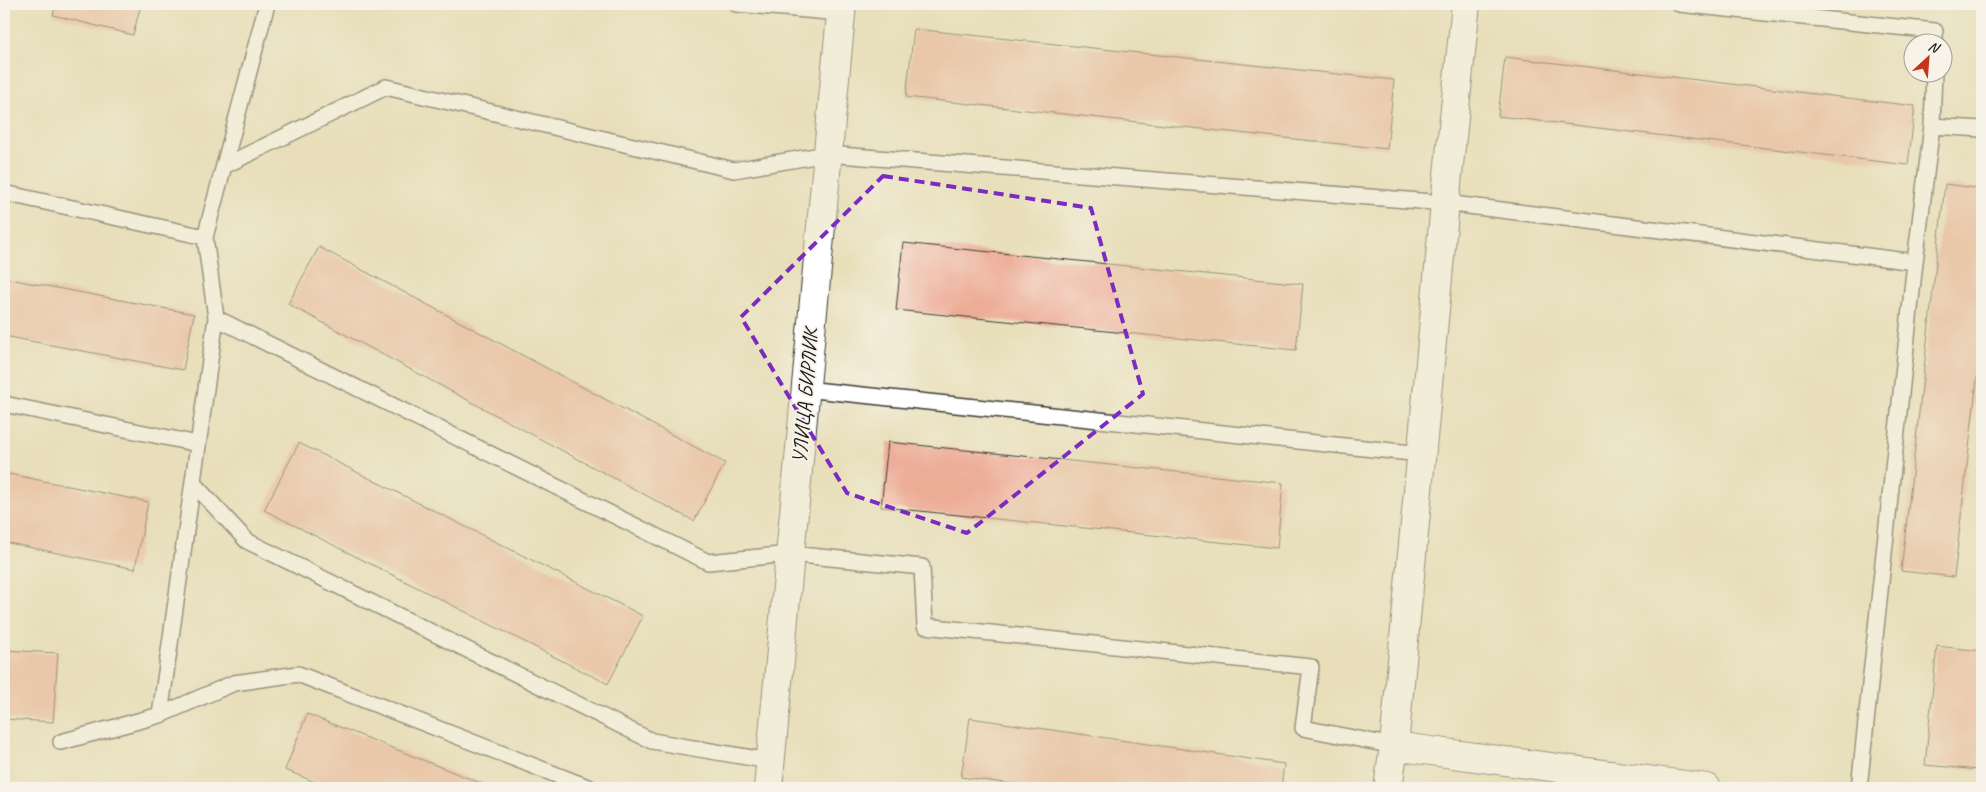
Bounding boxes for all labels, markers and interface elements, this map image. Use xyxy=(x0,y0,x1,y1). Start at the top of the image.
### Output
north arrow xyxy=(1904,32,1954,82)
text: N xyxy=(1926,37,1943,57)
street label: УЛИЦА БИРЛИК xyxy=(786,324,824,464)

